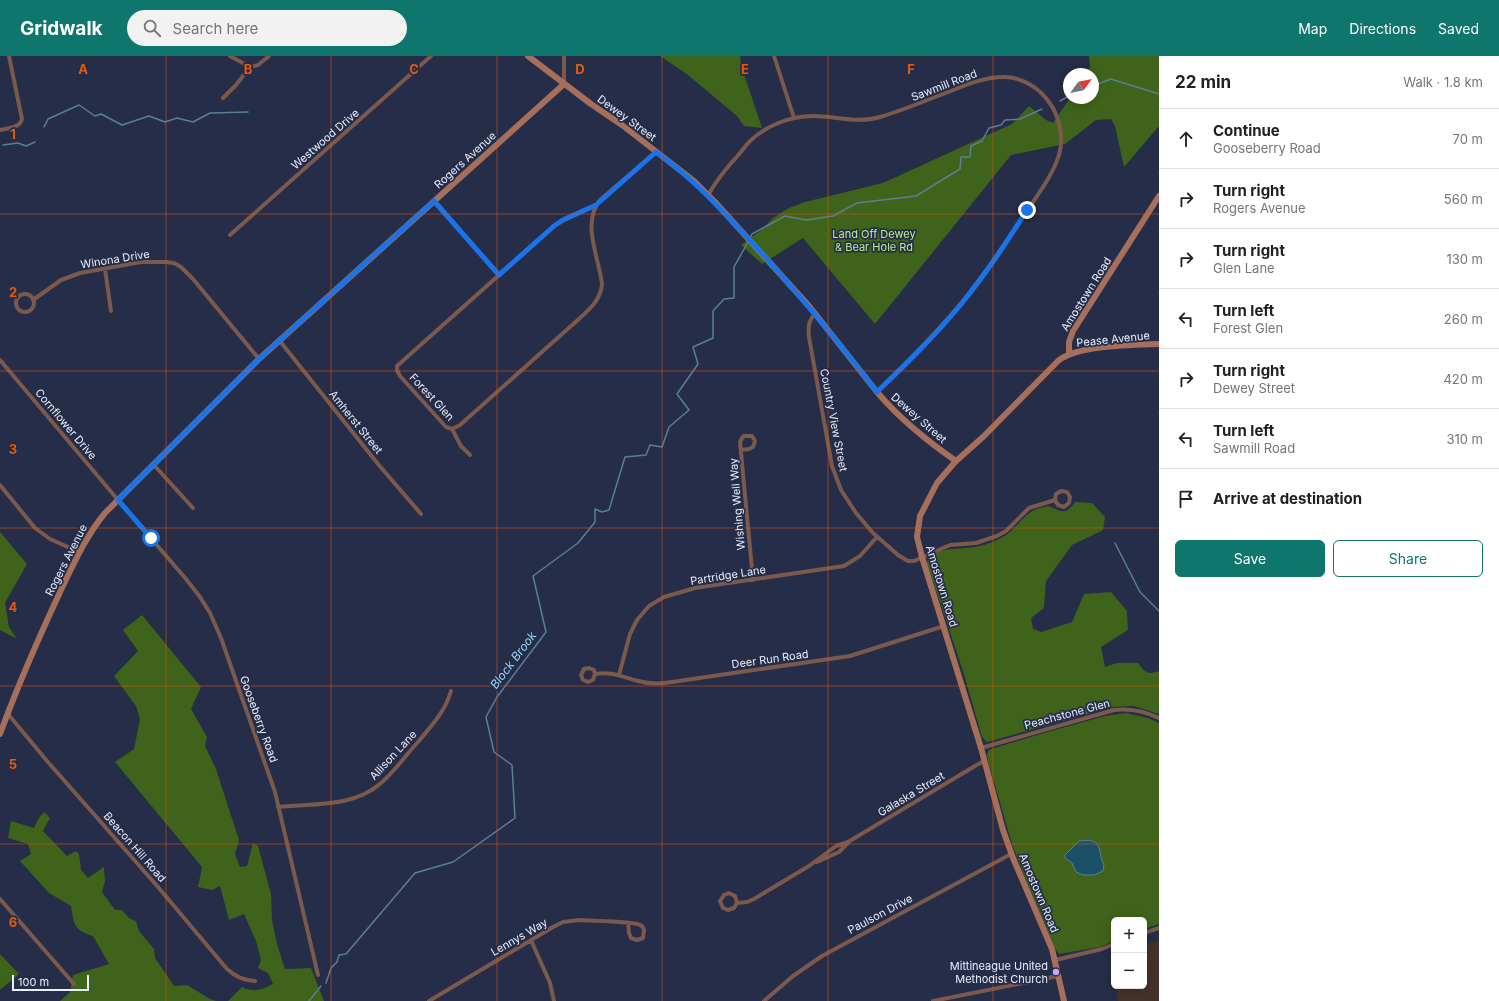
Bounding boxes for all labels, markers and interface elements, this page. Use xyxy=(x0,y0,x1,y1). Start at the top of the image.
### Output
search box xyxy=(127,10,407,46)
text: Gridwalk xyxy=(20,17,103,40)
icon: search xyxy=(141,17,163,39)
text: Search here xyxy=(173,19,258,38)
text: Map xyxy=(1298,20,1327,37)
text: Directions xyxy=(1349,20,1416,37)
text: Saved xyxy=(1438,20,1479,37)
text: A xyxy=(78,61,88,77)
text: B xyxy=(244,61,253,77)
text: C xyxy=(409,61,419,77)
text: D xyxy=(575,61,585,77)
text: E xyxy=(741,61,749,77)
text: F xyxy=(907,61,915,77)
street label: Sawmill Road xyxy=(909,66,979,104)
north arrow xyxy=(1063,68,1099,104)
text: 22 min xyxy=(1175,72,1231,92)
text: Walk · 1.8 km xyxy=(1403,74,1483,90)
street label: Dewey Street xyxy=(595,92,660,144)
street label: Westwood Drive xyxy=(288,106,362,172)
text: Continue xyxy=(1213,121,1280,140)
text: 1 xyxy=(10,126,16,142)
icon: ahead xyxy=(1175,128,1197,150)
street label: Rogers Avenue xyxy=(431,129,499,191)
text: 70 m xyxy=(1453,131,1483,147)
text: Gooseberry Road xyxy=(1213,140,1321,156)
text: Turn right xyxy=(1213,181,1285,200)
icon: right xyxy=(1175,188,1197,210)
text: 560 m xyxy=(1444,191,1483,207)
text: Rogers Avenue xyxy=(1213,200,1306,216)
route end xyxy=(1018,201,1036,219)
park label: Land Off Dewey & Bear Hole Rd xyxy=(832,227,916,254)
text: Turn right xyxy=(1213,241,1285,260)
street label: Winona Drive xyxy=(79,247,151,271)
icon: right xyxy=(1175,248,1197,270)
text: 130 m xyxy=(1446,251,1483,267)
street label: Amostown Road xyxy=(1058,254,1114,334)
text: Glen Lane xyxy=(1213,260,1275,276)
text: 2 xyxy=(9,284,17,300)
text: Turn left xyxy=(1213,301,1274,320)
icon: left xyxy=(1175,308,1197,330)
text: 260 m xyxy=(1444,311,1483,327)
text: Forest Glen xyxy=(1213,320,1283,336)
street label: Pease Avenue xyxy=(1076,328,1150,350)
text: Turn right xyxy=(1213,361,1285,380)
street label: Country View Street xyxy=(817,367,851,473)
icon: right xyxy=(1175,368,1197,390)
street label: Forest Glen xyxy=(407,371,457,423)
text: 420 m xyxy=(1443,371,1483,387)
text: Dewey Street xyxy=(1213,380,1295,396)
street label: Cornflower Drive xyxy=(32,386,100,462)
street label: Amherst Street xyxy=(326,387,386,457)
street label: Dewey Street xyxy=(888,390,950,446)
text: Turn left xyxy=(1213,421,1274,440)
icon: left xyxy=(1175,428,1197,450)
text: 310 m xyxy=(1446,431,1483,447)
text: Sawmill Road xyxy=(1213,440,1295,456)
text: 3 xyxy=(9,441,17,457)
street label: Wishing Well Way xyxy=(726,457,748,551)
icon: arrive xyxy=(1175,488,1197,510)
text: Arrive at destination xyxy=(1213,489,1362,508)
street label: Rogers Avenue xyxy=(42,522,90,598)
route start xyxy=(142,529,160,547)
button: Save xyxy=(1175,540,1325,577)
button: Share xyxy=(1333,540,1483,577)
street label: Amostown Road xyxy=(923,543,961,629)
street label: Partridge Lane xyxy=(689,562,767,588)
text: 4 xyxy=(9,599,18,615)
water label: Block Brook xyxy=(487,628,540,692)
street label: Deer Run Road xyxy=(731,647,809,671)
street label: Gooseberry Road xyxy=(237,674,281,764)
street label: Peachstone Glen xyxy=(1023,696,1111,732)
street label: Allison Lane xyxy=(366,727,420,783)
text: 5 xyxy=(9,756,17,772)
street label: Galaska Street xyxy=(875,768,947,819)
street label: Beacon Hill Road xyxy=(101,809,169,885)
street label: Amostown Road xyxy=(1016,851,1062,935)
street label: Paulson Drive xyxy=(845,891,915,937)
text: 6 xyxy=(9,914,17,930)
street label: Lennys Way xyxy=(488,915,550,959)
map controls xyxy=(1111,917,1147,989)
button: + xyxy=(1111,917,1147,953)
button: − xyxy=(1111,953,1147,989)
place label: Mittineague United Methodist Church xyxy=(950,959,1048,986)
marker: Mittineague United Methodist Church xyxy=(1051,967,1061,977)
scale bar xyxy=(12,973,89,992)
text: 100 m xyxy=(18,975,49,989)

